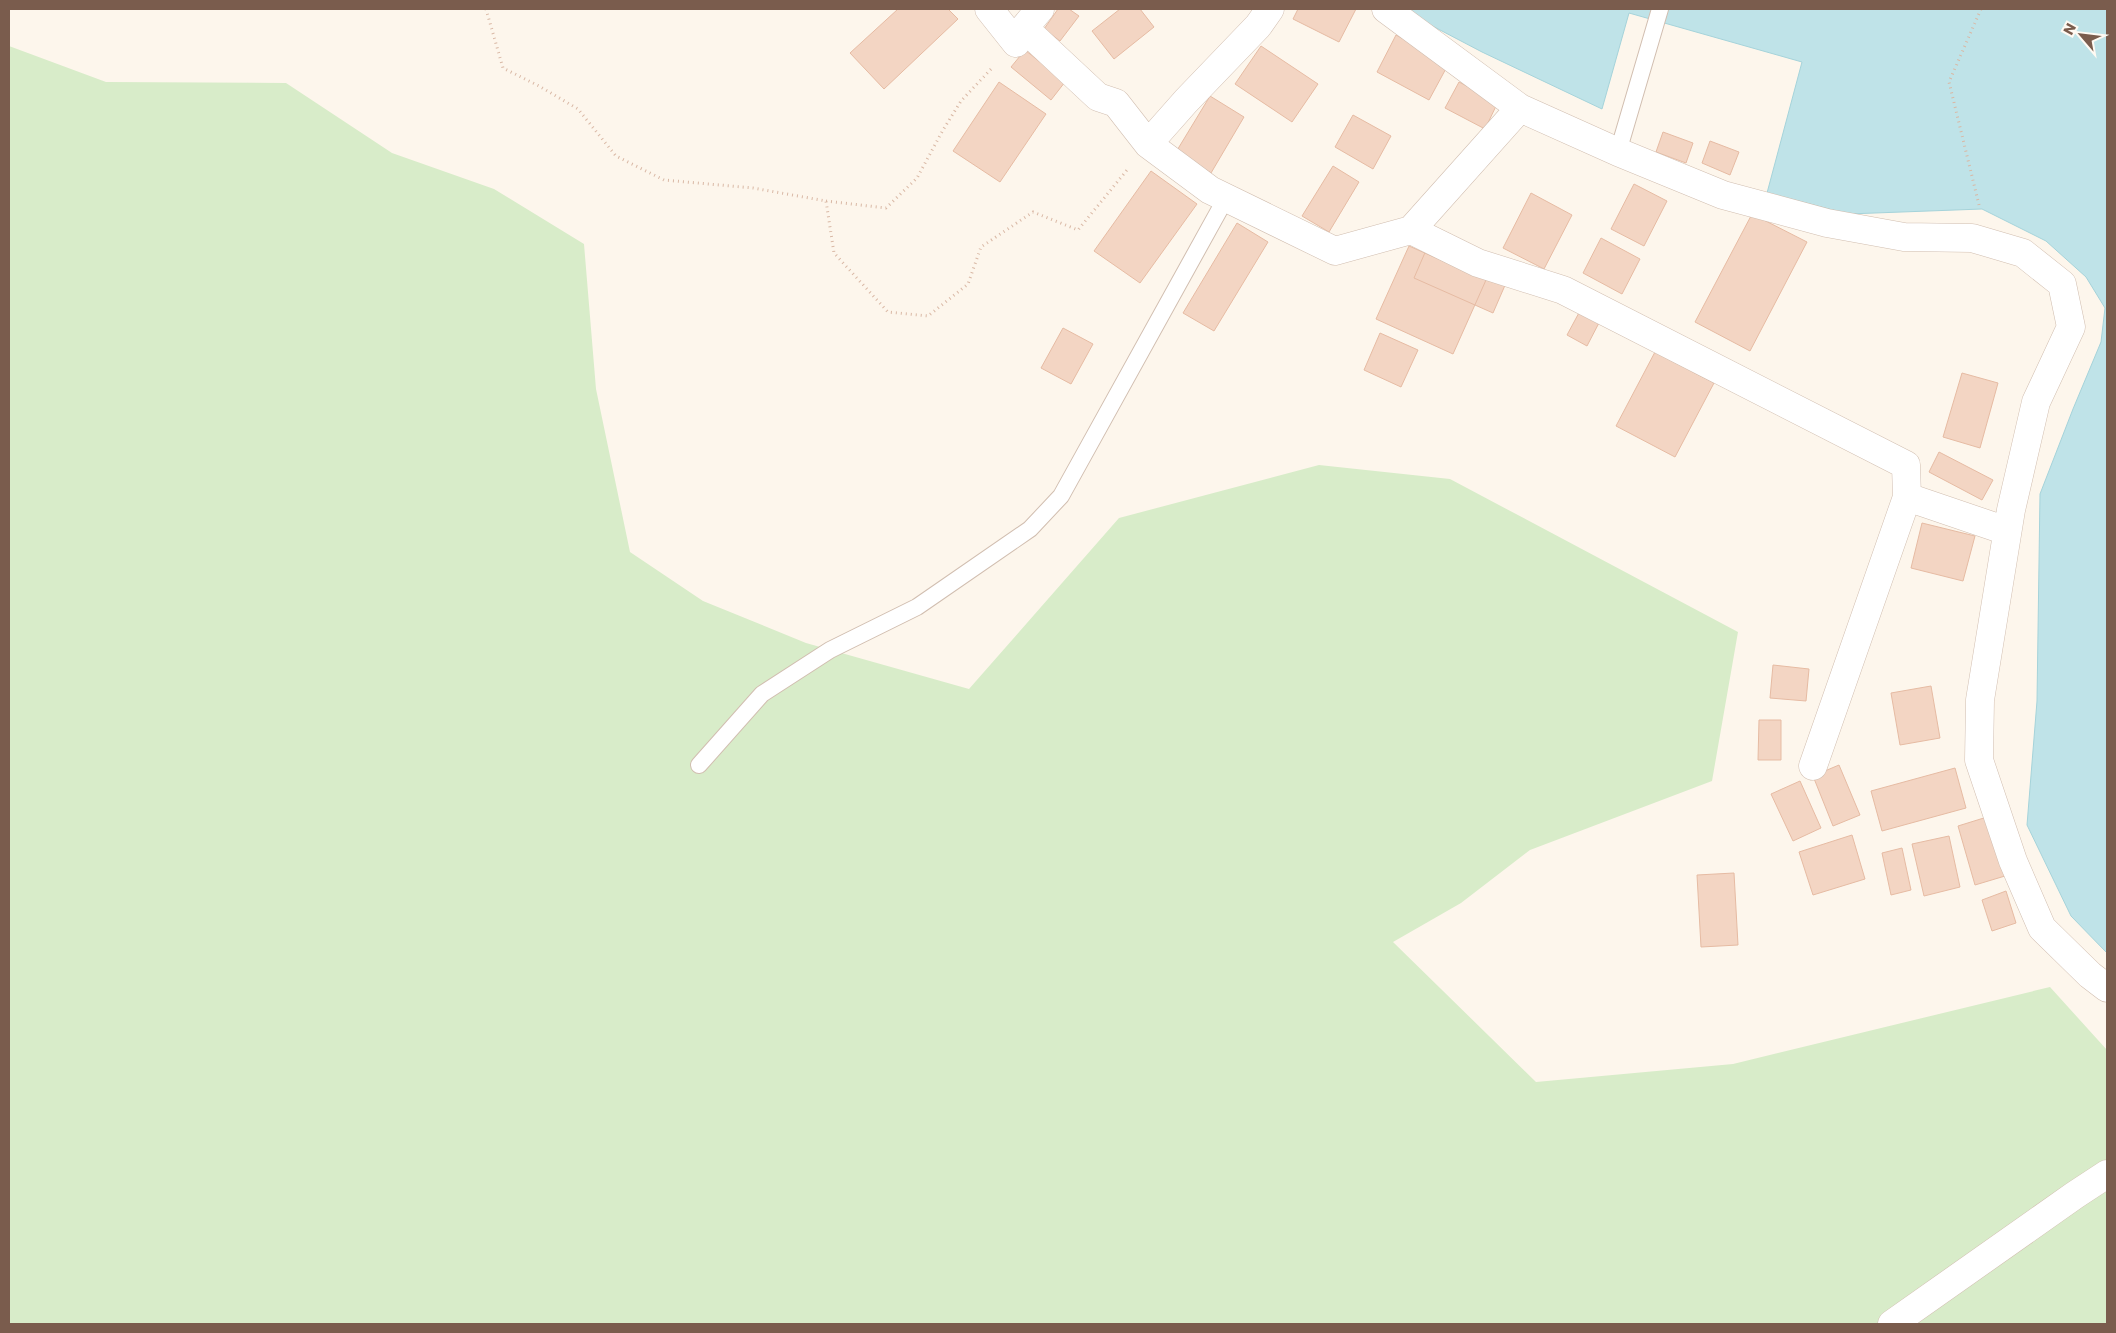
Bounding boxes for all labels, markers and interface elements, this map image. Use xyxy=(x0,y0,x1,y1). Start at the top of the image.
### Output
north arrow xyxy=(2056,10,2106,60)
text: N xyxy=(2058,20,2081,38)

